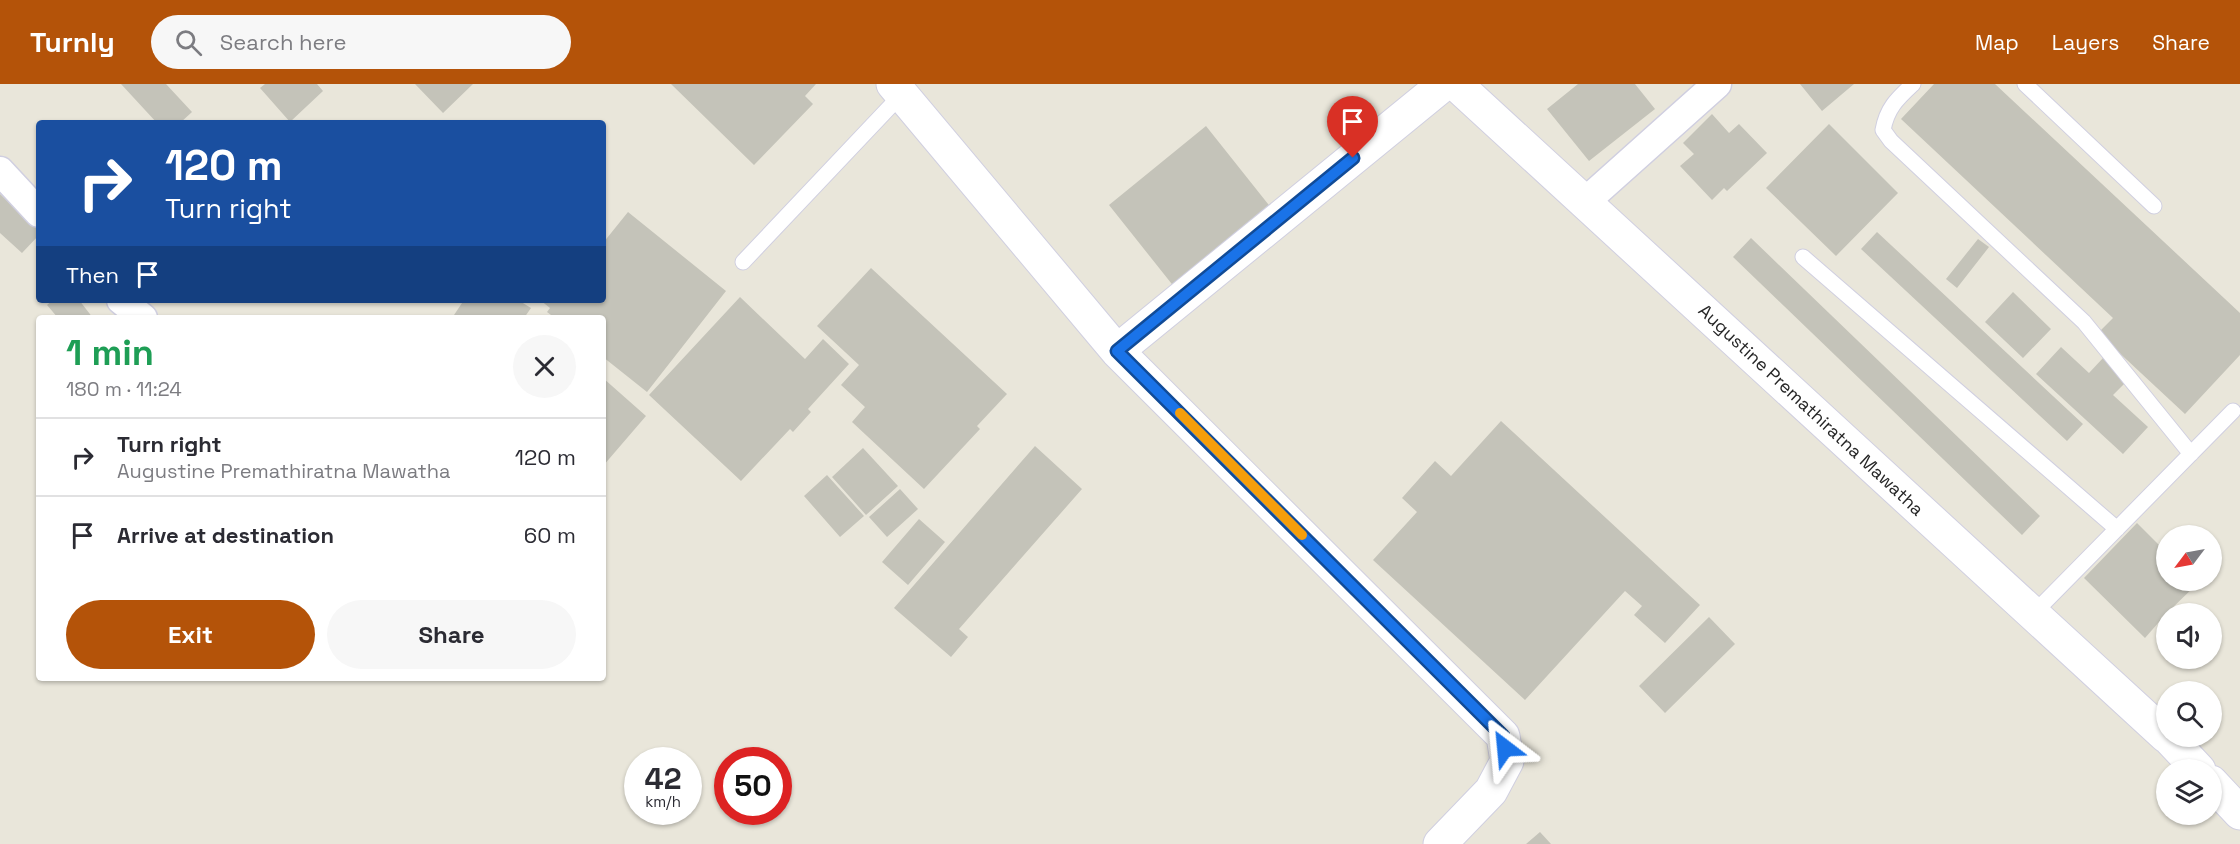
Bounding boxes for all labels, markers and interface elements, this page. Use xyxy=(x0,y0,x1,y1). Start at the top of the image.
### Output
search box xyxy=(151,15,571,69)
text: Turnly xyxy=(30,24,115,60)
icon: search xyxy=(172,26,205,59)
text: Search here xyxy=(220,28,347,56)
text: Map xyxy=(1975,29,2019,56)
text: Layers xyxy=(2052,29,2119,56)
text: Share xyxy=(2152,29,2210,56)
pin xyxy=(1327,96,1378,158)
icon: arrive xyxy=(1336,105,1369,138)
text: 120 m xyxy=(165,139,283,192)
icon: right xyxy=(66,144,144,222)
text: Turn right xyxy=(165,191,292,226)
icon: arrive xyxy=(131,258,164,291)
text: Then xyxy=(66,261,119,289)
street label: Augustine Premathiratna Mawatha xyxy=(1694,299,1929,520)
text: 1 min xyxy=(66,330,154,376)
button: close xyxy=(513,335,576,398)
text: 180 m · 11:24 xyxy=(66,376,182,402)
text: Turn right xyxy=(117,430,222,458)
icon: right xyxy=(66,441,99,474)
text: 120 m xyxy=(515,443,576,471)
text: Augustine Premathiratna Mawatha xyxy=(117,458,450,484)
icon: arrive xyxy=(66,519,99,552)
text: Arrive at destination xyxy=(117,521,334,549)
text: 60 m xyxy=(524,521,576,549)
north arrow xyxy=(2156,525,2222,591)
map controls xyxy=(2156,525,2222,825)
button: Exit xyxy=(66,600,315,669)
button: Share xyxy=(327,600,576,669)
button: sound xyxy=(2156,603,2222,669)
button: search xyxy=(2156,681,2222,747)
position arrow xyxy=(1473,716,1537,780)
speed limit sign: 50 xyxy=(714,747,792,825)
text: 42 xyxy=(645,759,681,798)
button: layers xyxy=(2156,759,2222,825)
text: km/h xyxy=(645,792,681,811)

